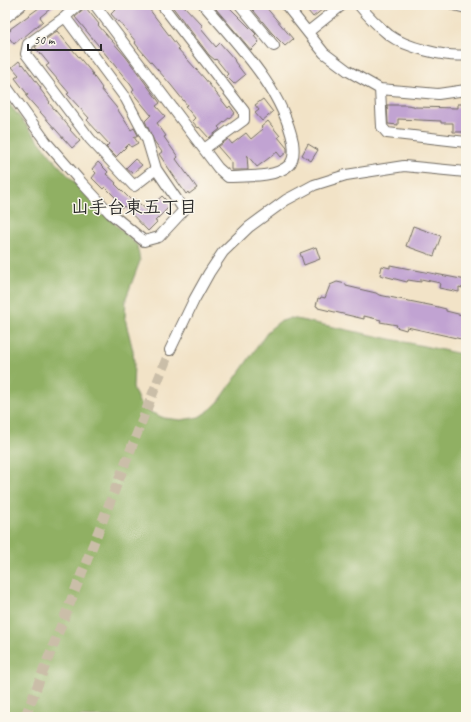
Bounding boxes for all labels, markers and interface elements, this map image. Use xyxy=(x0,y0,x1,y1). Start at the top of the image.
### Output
scale bar xyxy=(28,26,101,52)
text: 50 m xyxy=(34,32,56,48)
district label: 山手台東五丁目 xyxy=(71,196,197,218)

